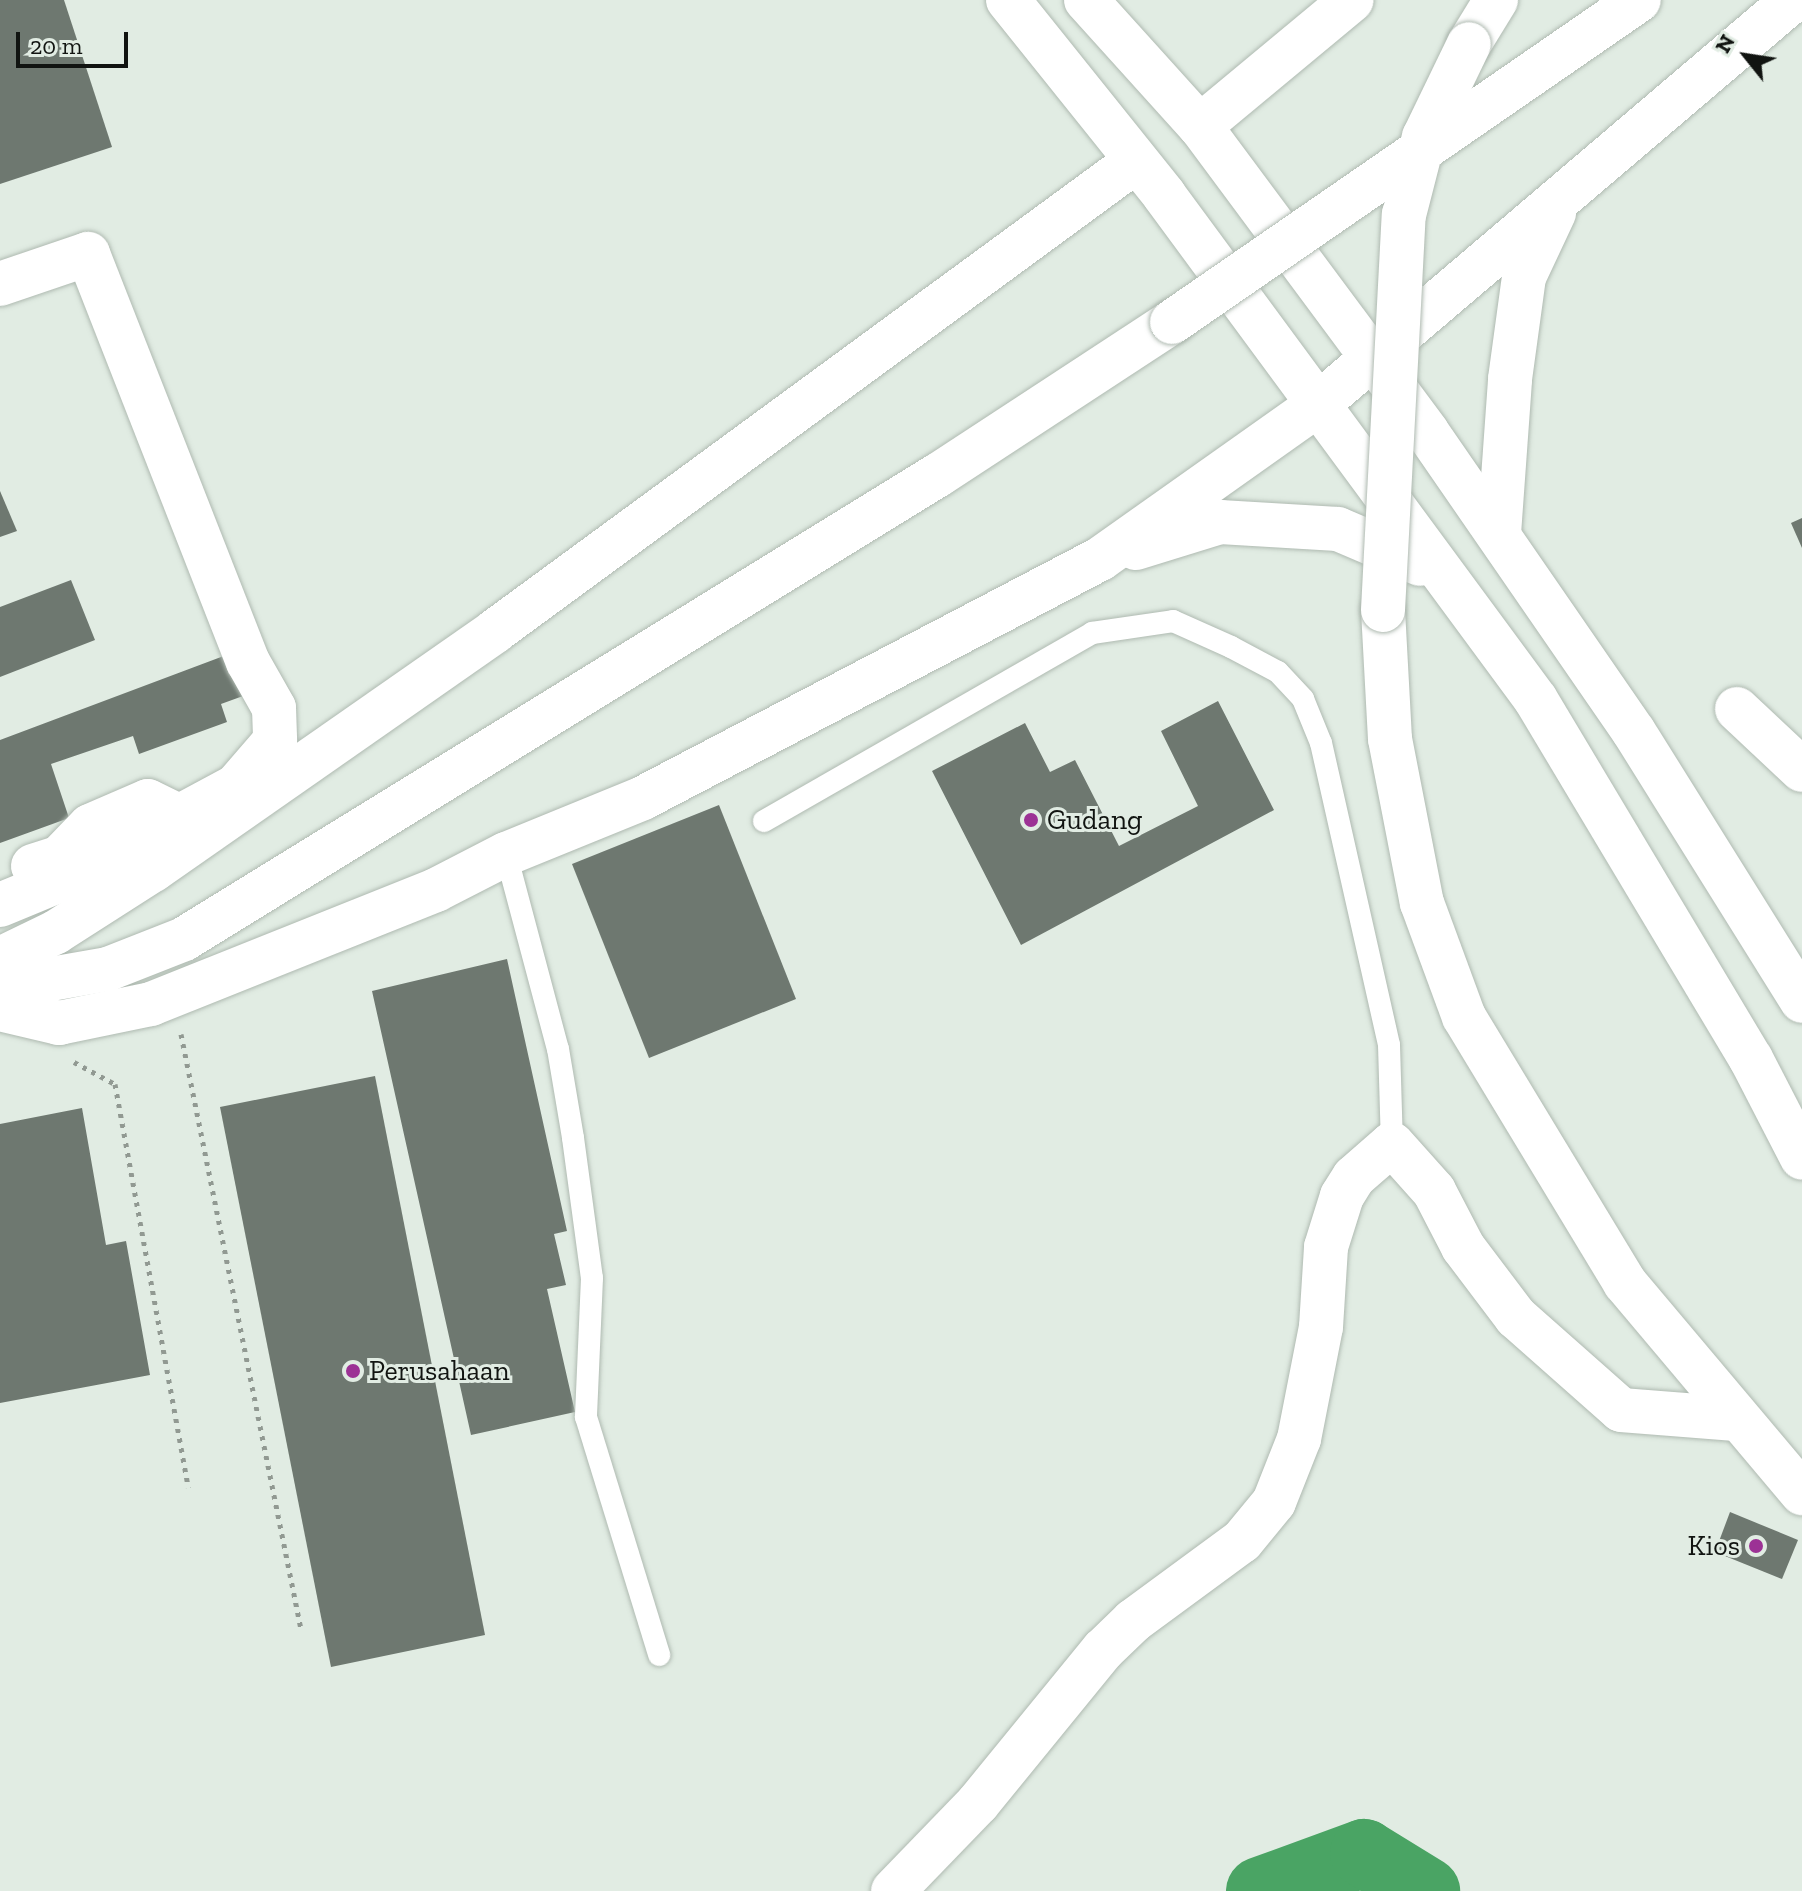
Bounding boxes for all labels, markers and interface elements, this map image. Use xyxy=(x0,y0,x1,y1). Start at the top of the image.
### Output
scale bar xyxy=(20,16,132,66)
north arrow xyxy=(1706,16,1786,96)
text: N xyxy=(1709,30,1741,58)
text: 20 m xyxy=(30,31,82,60)
place label: Gudang xyxy=(1047,803,1142,837)
marker: Gudang xyxy=(1022,811,1040,829)
place label: Perusahaan xyxy=(369,1354,510,1388)
marker: Perusahaan xyxy=(344,1362,362,1380)
place label: Kios xyxy=(1688,1529,1740,1563)
marker: Kios xyxy=(1747,1537,1765,1555)

